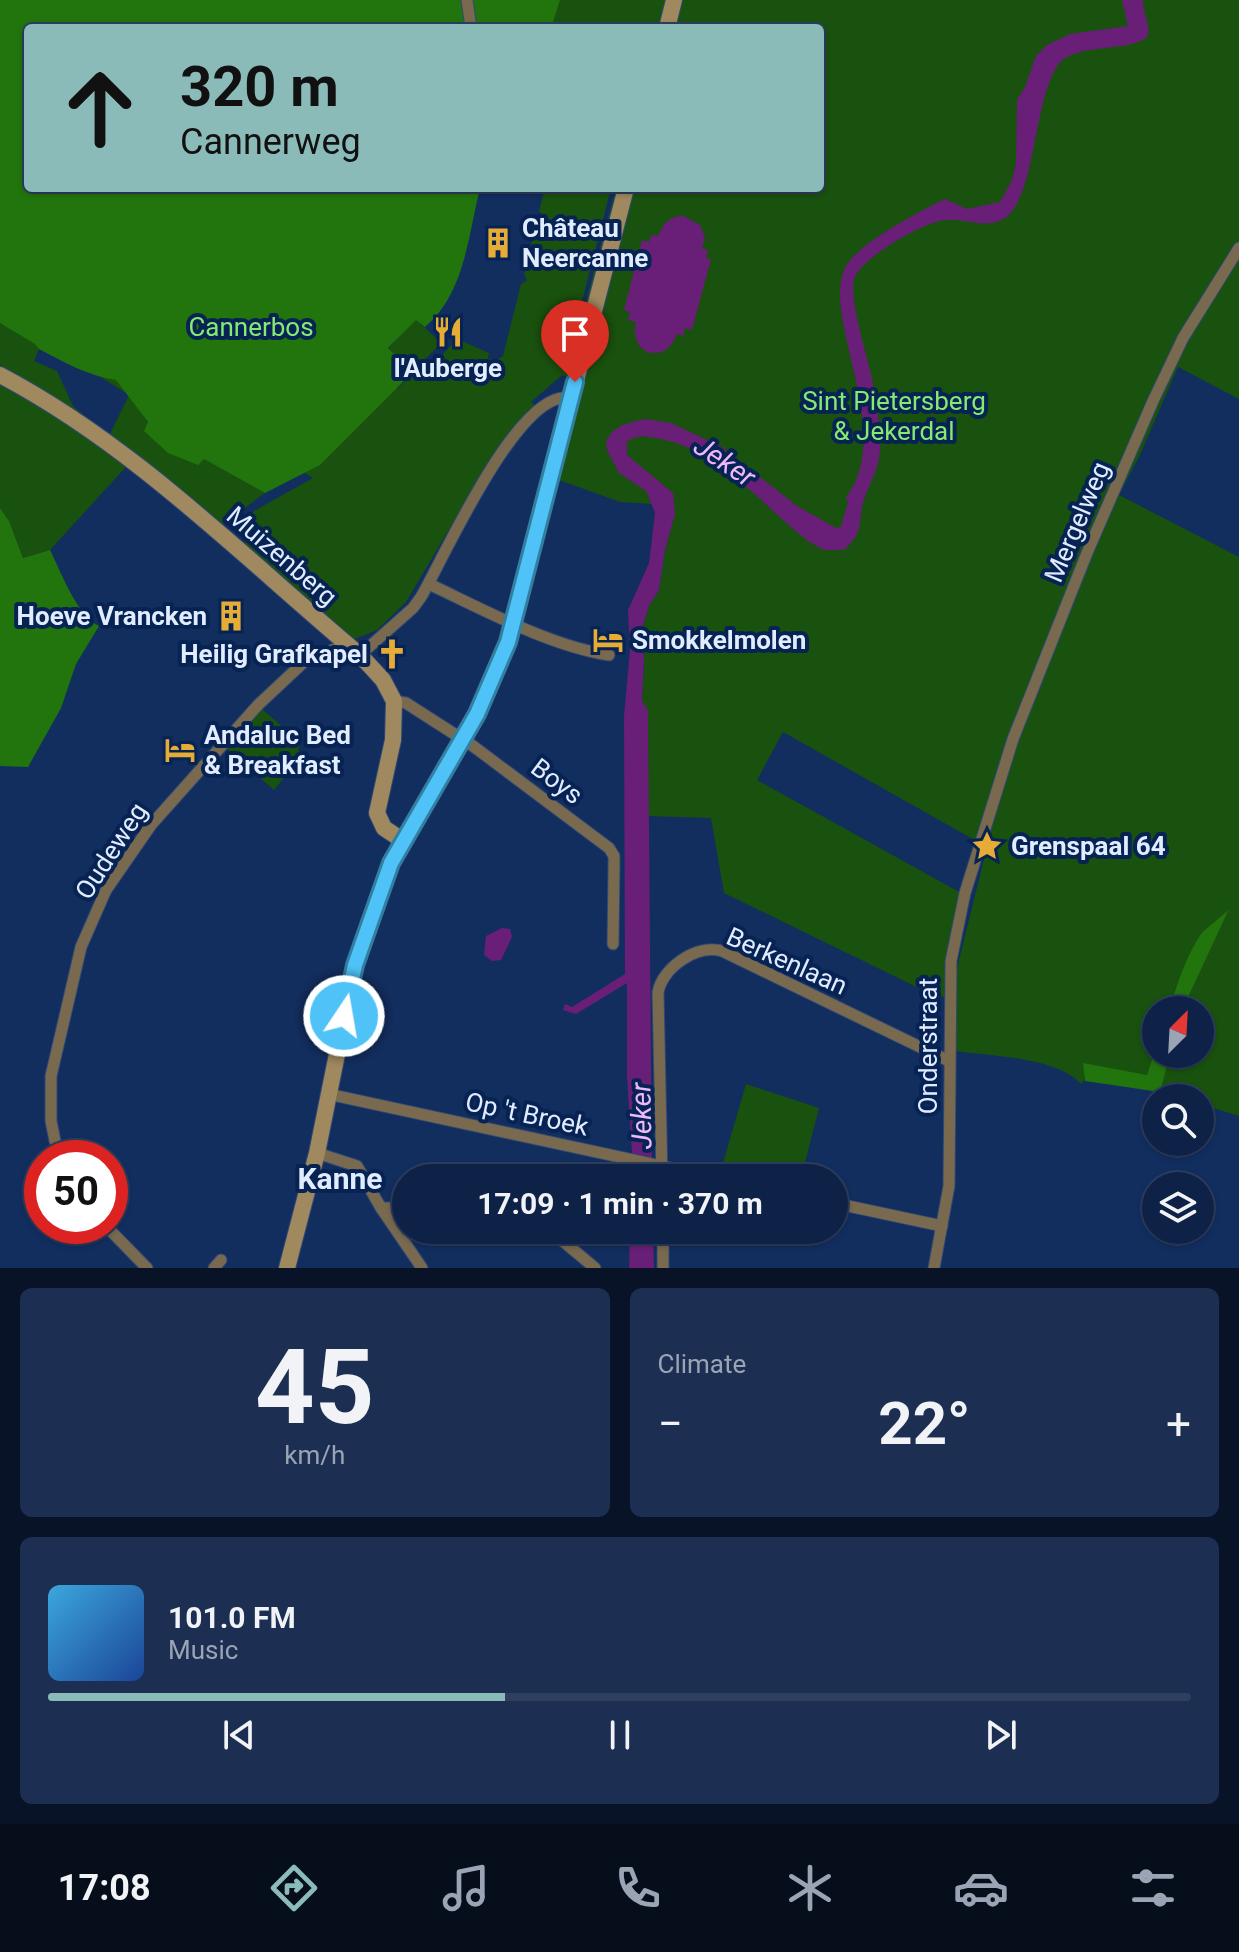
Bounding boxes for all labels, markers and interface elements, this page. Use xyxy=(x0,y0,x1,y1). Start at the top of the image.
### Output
text: 320 m xyxy=(180,54,339,120)
icon: ahead xyxy=(48,56,152,160)
text: Cannerweg xyxy=(180,121,361,163)
place label: Château Neercanne xyxy=(522,213,648,273)
building icon: Château Neercanne xyxy=(481,226,515,260)
pin xyxy=(541,300,609,382)
park label: Cannerbos xyxy=(188,312,314,342)
icon: arrive xyxy=(553,312,597,356)
restaurant icon: l'Auberge xyxy=(431,315,465,349)
place label: l'Auberge xyxy=(394,353,502,383)
park label: Sint Pietersberg & Jekerdal xyxy=(802,386,986,446)
water label: Jeker xyxy=(688,429,762,494)
street label: Mergelweg xyxy=(1038,457,1116,587)
street label: Muizenberg xyxy=(221,500,343,612)
building icon: Hoeve Vrancken xyxy=(214,599,248,633)
place label: Hoeve Vrancken xyxy=(17,601,207,631)
hotel icon: Smokkelmolen xyxy=(591,623,625,657)
place label: Smokkelmolen xyxy=(632,625,806,655)
church icon: Heilig Grafkapel xyxy=(375,637,409,671)
place label: Heilig Grafkapel xyxy=(180,639,368,669)
place label: Andaluc Bed & Breakfast xyxy=(204,720,351,780)
hotel icon: Andaluc Bed & Breakfast xyxy=(163,733,197,767)
street label: Boys xyxy=(525,752,589,810)
street label: Oudeweg xyxy=(69,797,153,905)
place icon: Grenspaal 64 xyxy=(970,829,1004,863)
place label: Grenspaal 64 xyxy=(1011,831,1166,861)
street label: Berkenlaan xyxy=(722,921,852,1001)
position arrow xyxy=(302,974,386,1058)
street label: Onderstraat xyxy=(913,978,943,1114)
north arrow xyxy=(1142,996,1214,1068)
map controls xyxy=(1142,996,1214,1244)
water label: Jeker xyxy=(624,1082,659,1150)
button: search xyxy=(1142,1084,1214,1156)
street label: Op 't Broek xyxy=(463,1086,592,1142)
speed limit sign: 50 xyxy=(24,1140,128,1244)
district label: Kanne xyxy=(298,1161,382,1196)
button: layers xyxy=(1142,1172,1214,1244)
text: 17:09 · 1 min · 370 m xyxy=(477,1186,763,1221)
text: 45 xyxy=(255,1327,374,1448)
text: Climate xyxy=(658,1349,746,1379)
text: 22° xyxy=(878,1388,970,1459)
text: − xyxy=(658,1398,683,1450)
text: + xyxy=(1166,1398,1191,1450)
text: km/h xyxy=(284,1440,345,1470)
text: 101.0 FM xyxy=(168,1600,296,1635)
text: Music xyxy=(168,1635,238,1665)
icon: previous xyxy=(217,1713,261,1757)
icon: pause xyxy=(598,1713,642,1757)
icon: next xyxy=(979,1713,1023,1757)
icon: directions xyxy=(266,1860,322,1916)
icon: music xyxy=(438,1860,494,1916)
icon: phone xyxy=(610,1860,666,1916)
icon: climate xyxy=(782,1860,838,1916)
icon: car xyxy=(953,1860,1009,1916)
icon: filters xyxy=(1125,1860,1181,1916)
text: 17:08 xyxy=(58,1867,151,1909)

